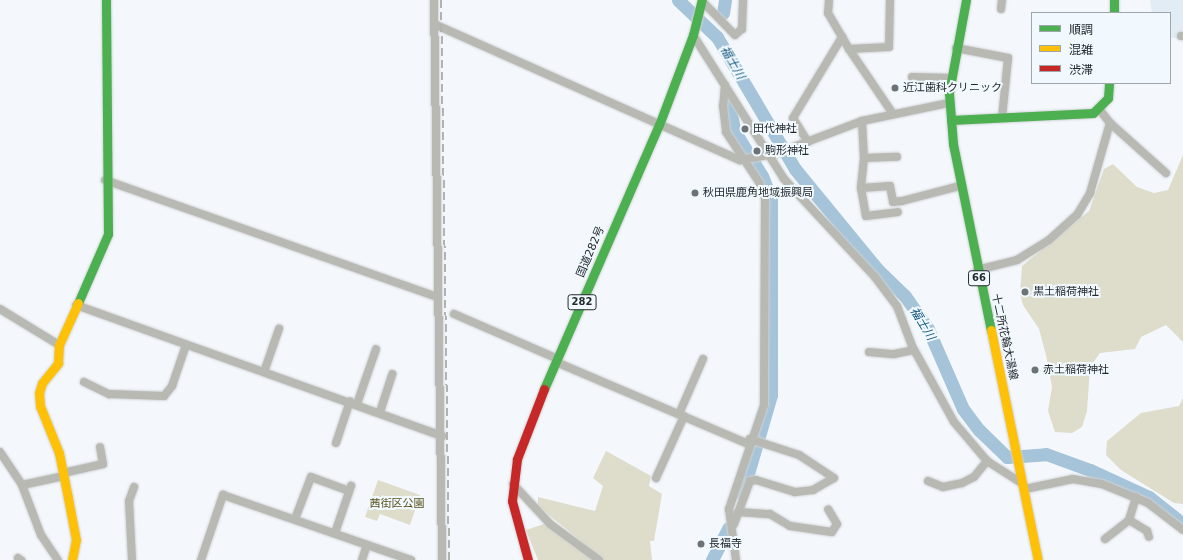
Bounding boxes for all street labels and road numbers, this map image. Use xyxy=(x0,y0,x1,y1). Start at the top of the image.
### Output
street label: 国道282号 xyxy=(574,225,608,279)
road number: 66 xyxy=(968,270,990,286)
street label: 十二所花輪大湯線 xyxy=(988,293,1020,381)
road number: 282 xyxy=(567,294,597,310)

